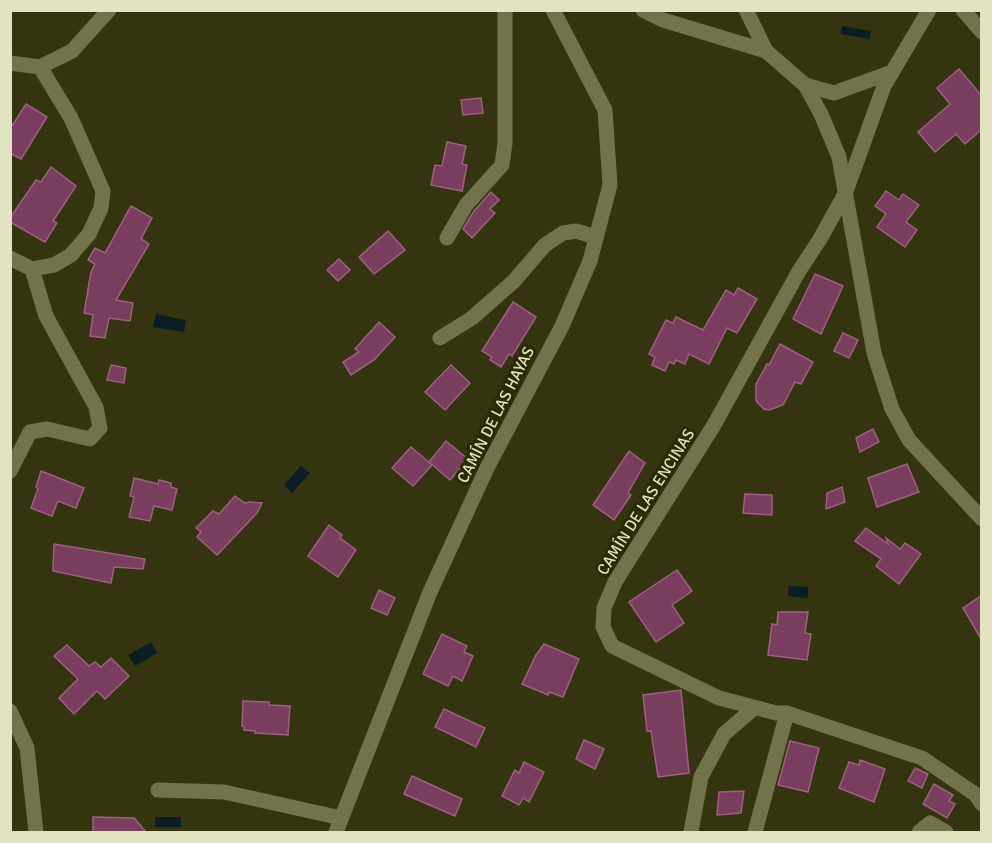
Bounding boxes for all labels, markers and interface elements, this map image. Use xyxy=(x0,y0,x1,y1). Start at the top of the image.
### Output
street label: CAMÍN DE LAS HAYAS xyxy=(453,343,539,487)
street label: CAMÍN DE LAS ENCINAS xyxy=(593,425,699,579)

